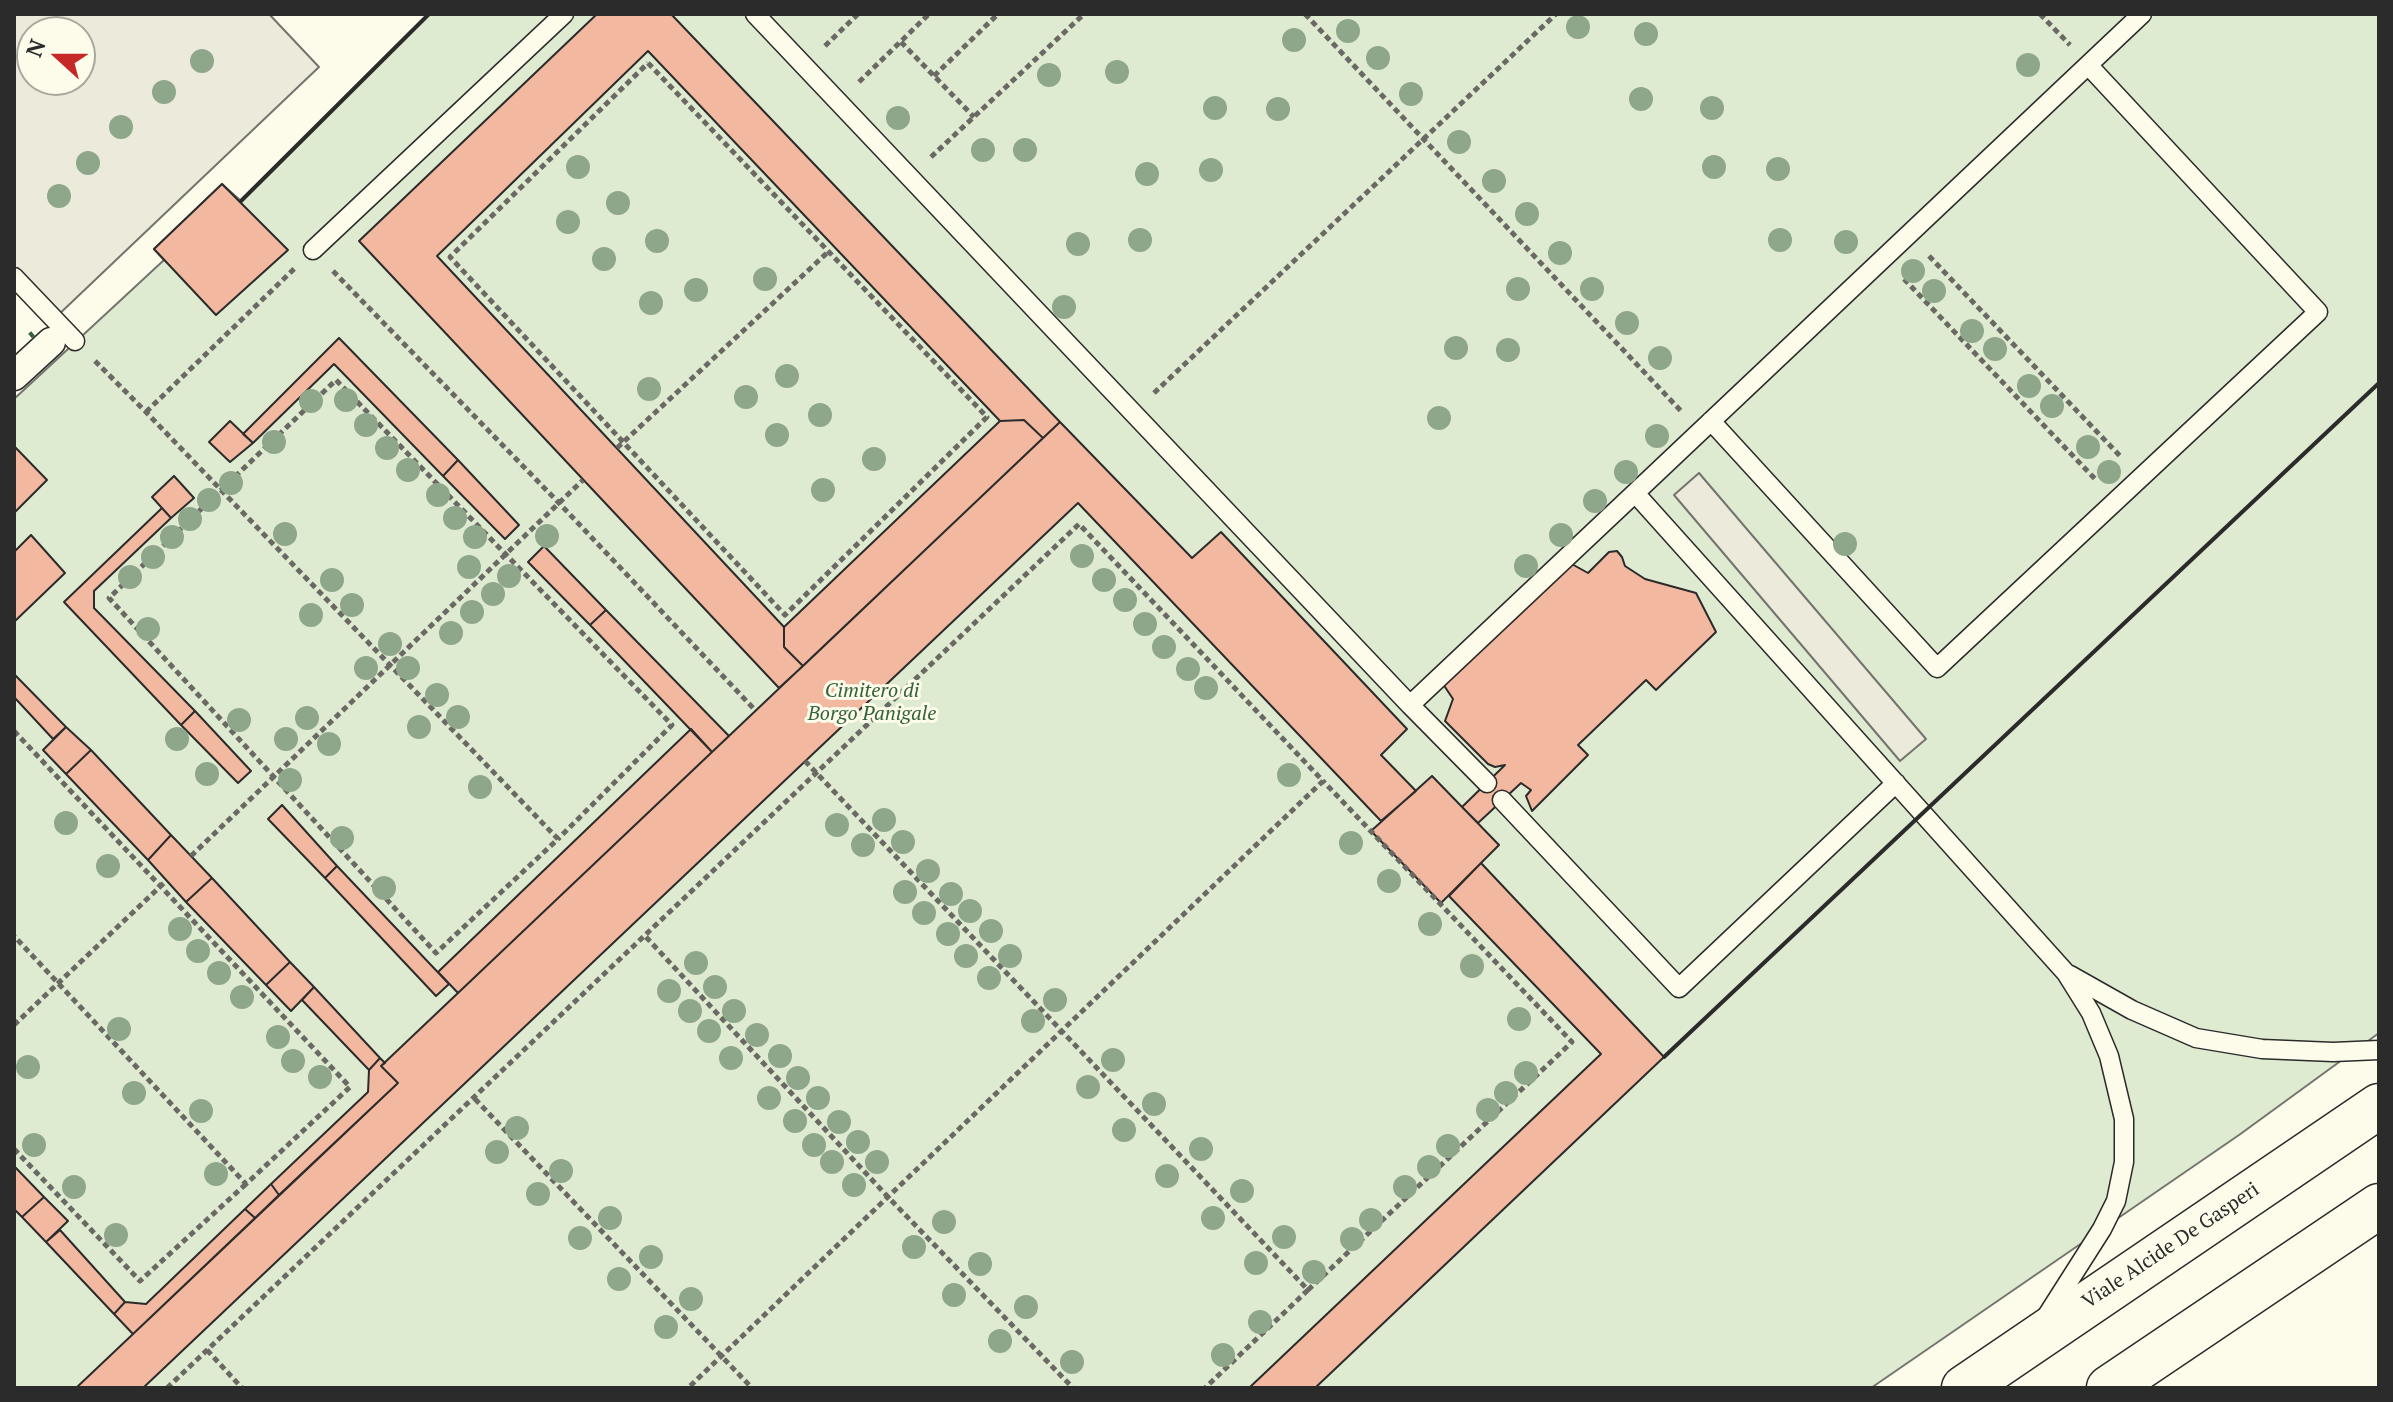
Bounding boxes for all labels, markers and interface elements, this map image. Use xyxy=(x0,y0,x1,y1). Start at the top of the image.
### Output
north arrow xyxy=(16,16,96,96)
text: N xyxy=(18,35,52,61)
park label: Cimitero di Borgo Panigale xyxy=(808,679,936,726)
street label: Viale Alcide De Gasperi xyxy=(2078,1178,2264,1314)

